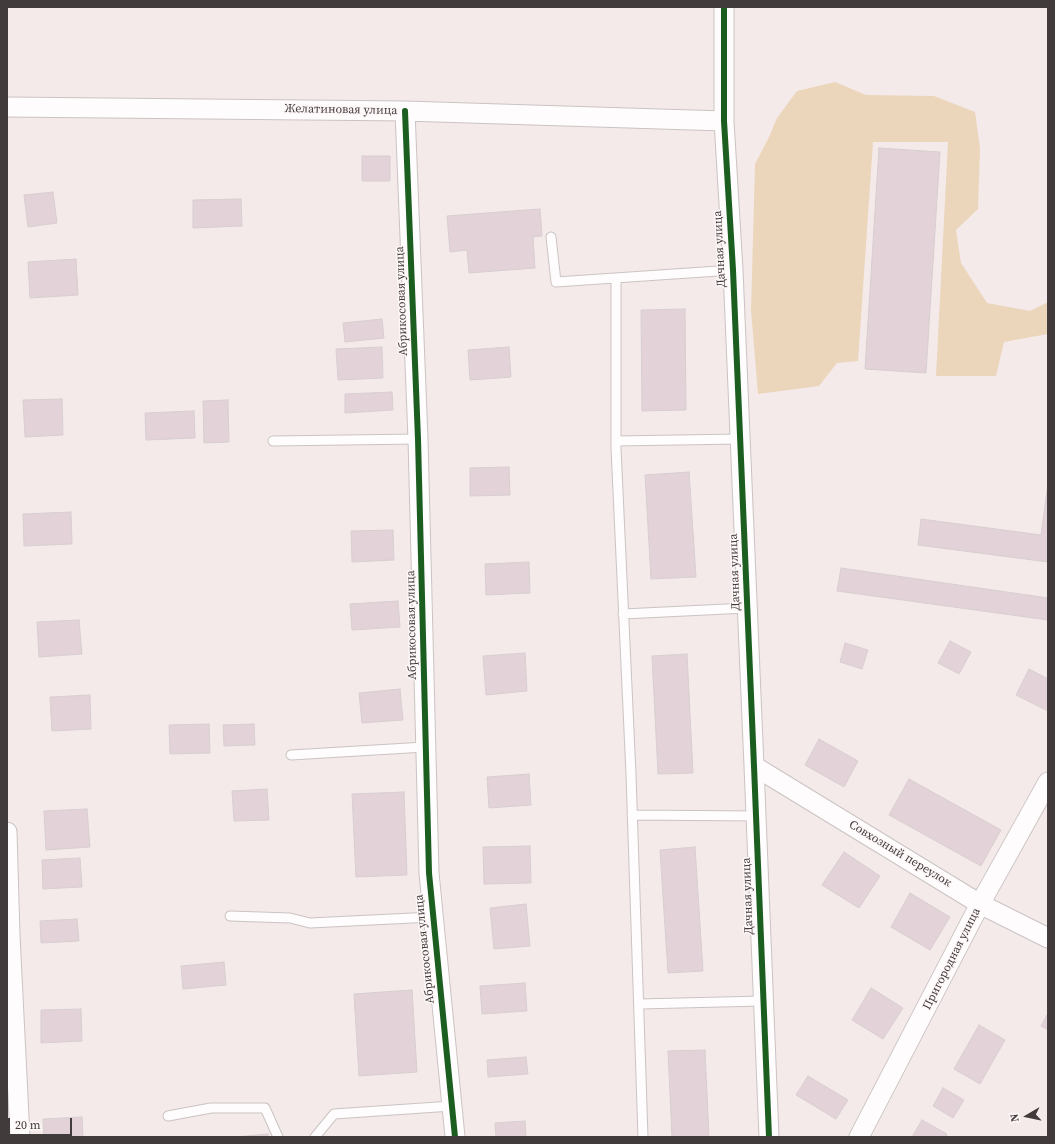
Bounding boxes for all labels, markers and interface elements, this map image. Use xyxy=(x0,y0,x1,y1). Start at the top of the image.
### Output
street label: Желатиновая улица xyxy=(285,102,397,118)
street label: Дачная улица xyxy=(711,210,729,288)
street label: Абрикосовая улица xyxy=(393,246,411,356)
street label: Дачная улица xyxy=(726,533,744,611)
street label: Абрикосовая улица xyxy=(404,570,420,680)
street label: Совхозный переулок xyxy=(846,818,954,890)
street label: Дачная улица xyxy=(739,857,757,935)
street label: Абрикосовая улица xyxy=(412,894,438,1004)
street label: Пригородная улица xyxy=(920,906,984,1012)
north arrow xyxy=(1007,1096,1047,1136)
scale bar xyxy=(10,1110,74,1136)
text: N xyxy=(1007,1113,1023,1123)
text: 20 m xyxy=(15,1117,41,1133)

